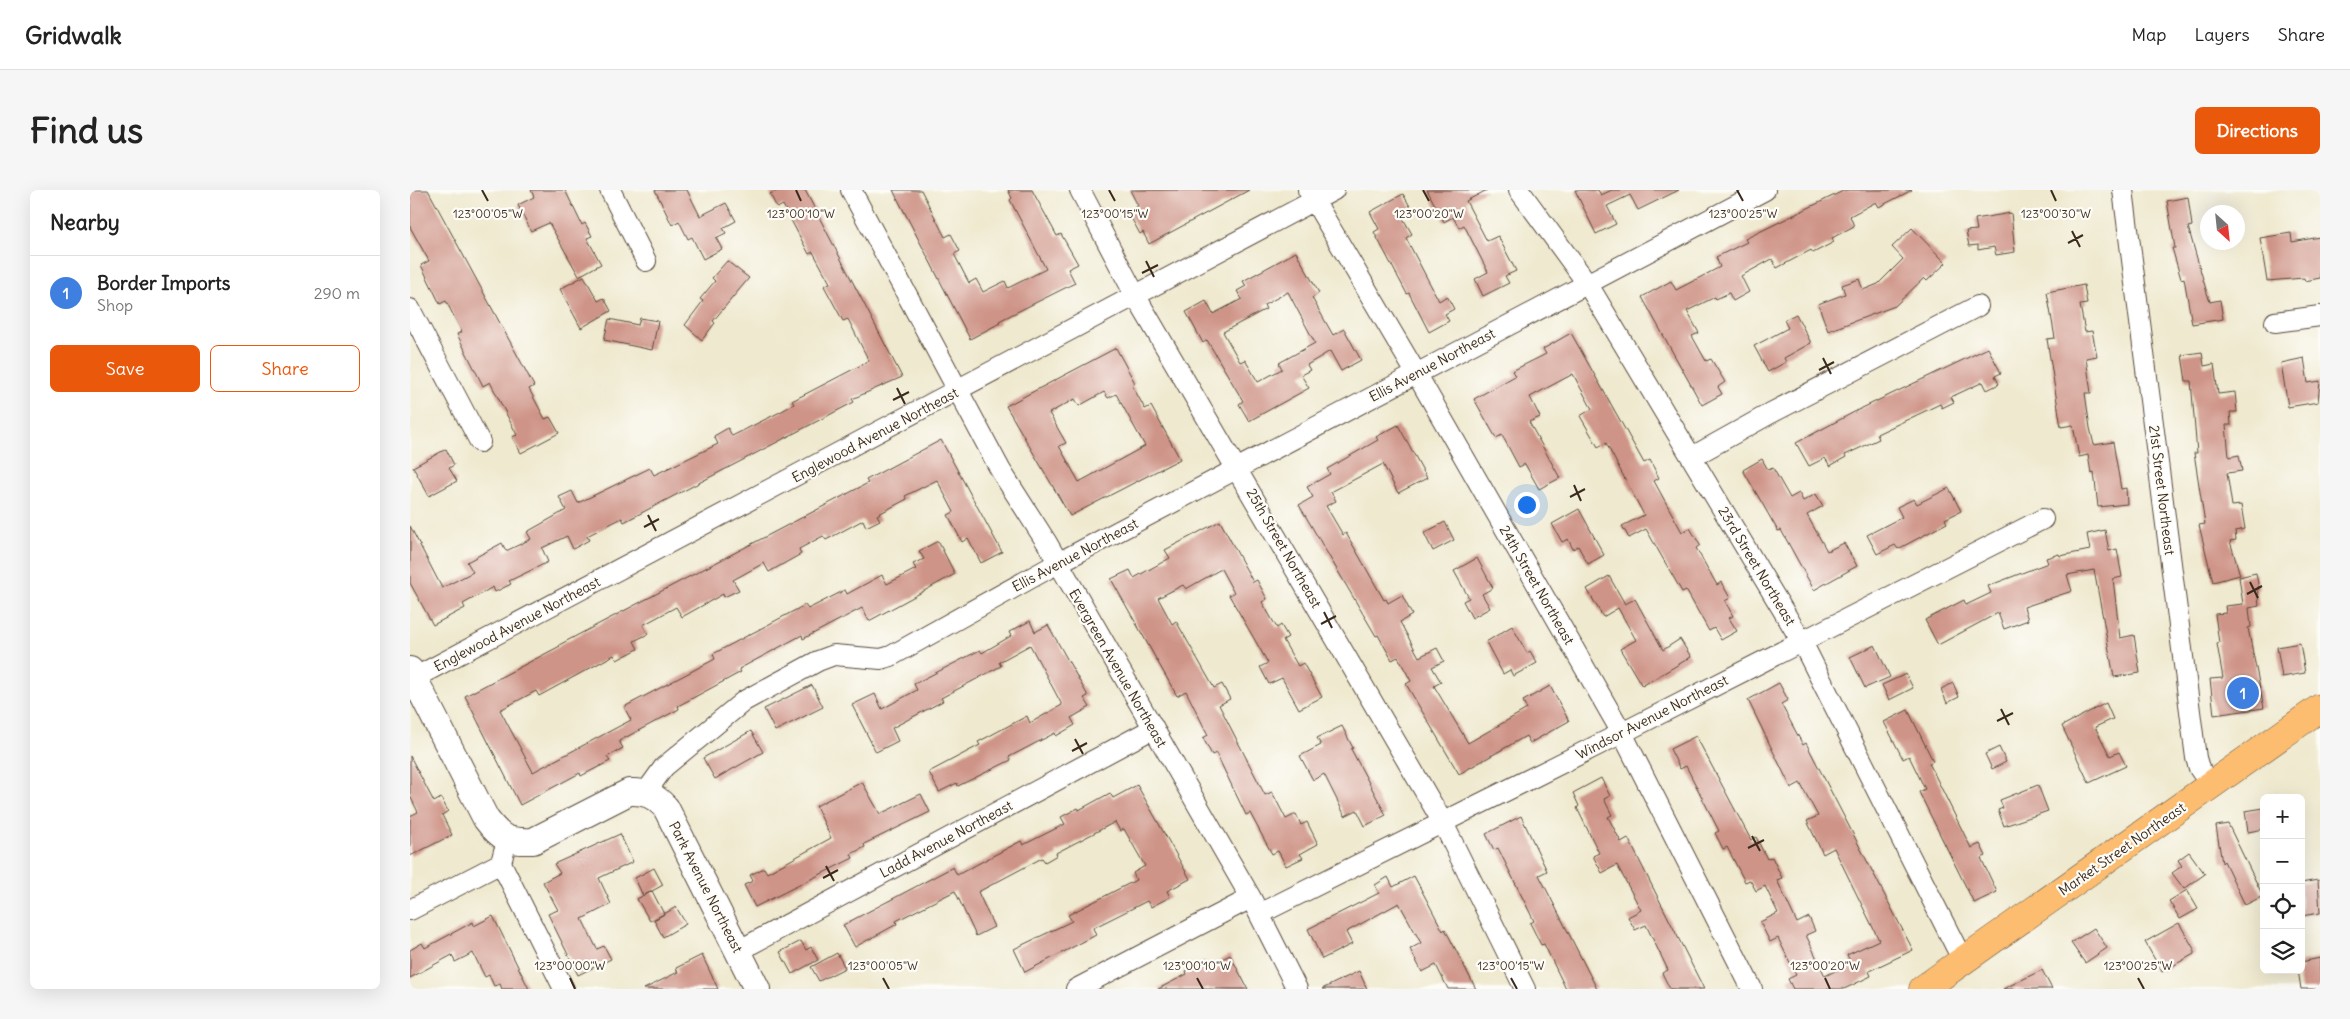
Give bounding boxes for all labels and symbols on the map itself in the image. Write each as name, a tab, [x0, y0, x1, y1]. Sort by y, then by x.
north arrow	[2200, 205, 2245, 250]
text: 123°00'05"W	[453, 206, 523, 221]
text: 123°00'10"W	[767, 206, 835, 221]
text: 123°00'15"W	[1082, 206, 1149, 221]
text: 123°00'20"W	[1394, 206, 1464, 221]
text: 123°00'25"W	[1709, 206, 1777, 221]
text: 123°00'30"W	[2021, 206, 2091, 221]
street label: Ellis Avenue Northeast	[1366, 324, 1498, 406]
street label: Englewood Avenue Northeast	[789, 383, 962, 487]
street label: 21st Street Northeast	[2145, 424, 2179, 556]
street label: 25th Street Northeast	[1242, 485, 1326, 611]
your location	[1514, 492, 1540, 518]
street label: 23rd Street Northeast	[1714, 503, 1800, 629]
street label: Ellis Avenue Northeast	[1009, 514, 1141, 596]
street label: 24th Street Northeast	[1495, 522, 1579, 648]
street label: Englewood Avenue Northeast	[431, 572, 604, 676]
street label: Evergreen Avenue Northeast	[1065, 585, 1171, 751]
street label: Windsor Avenue Northeast	[1573, 671, 1731, 763]
pin: 1	[2227, 674, 2259, 712]
street label: Ladd Avenue Northeast	[876, 796, 1016, 882]
street label: Market Street Northeast	[2055, 798, 2189, 900]
street label: Park Avenue Northeast	[665, 818, 747, 956]
text: 123°00'00"W	[534, 958, 606, 973]
text: 123°00'05"W	[848, 958, 918, 973]
text: 123°00'10"W	[1163, 958, 1231, 973]
text: 123°00'15"W	[1478, 958, 1545, 973]
text: 123°00'20"W	[1790, 958, 1860, 973]
text: 123°00'25"W	[2104, 958, 2172, 973]

